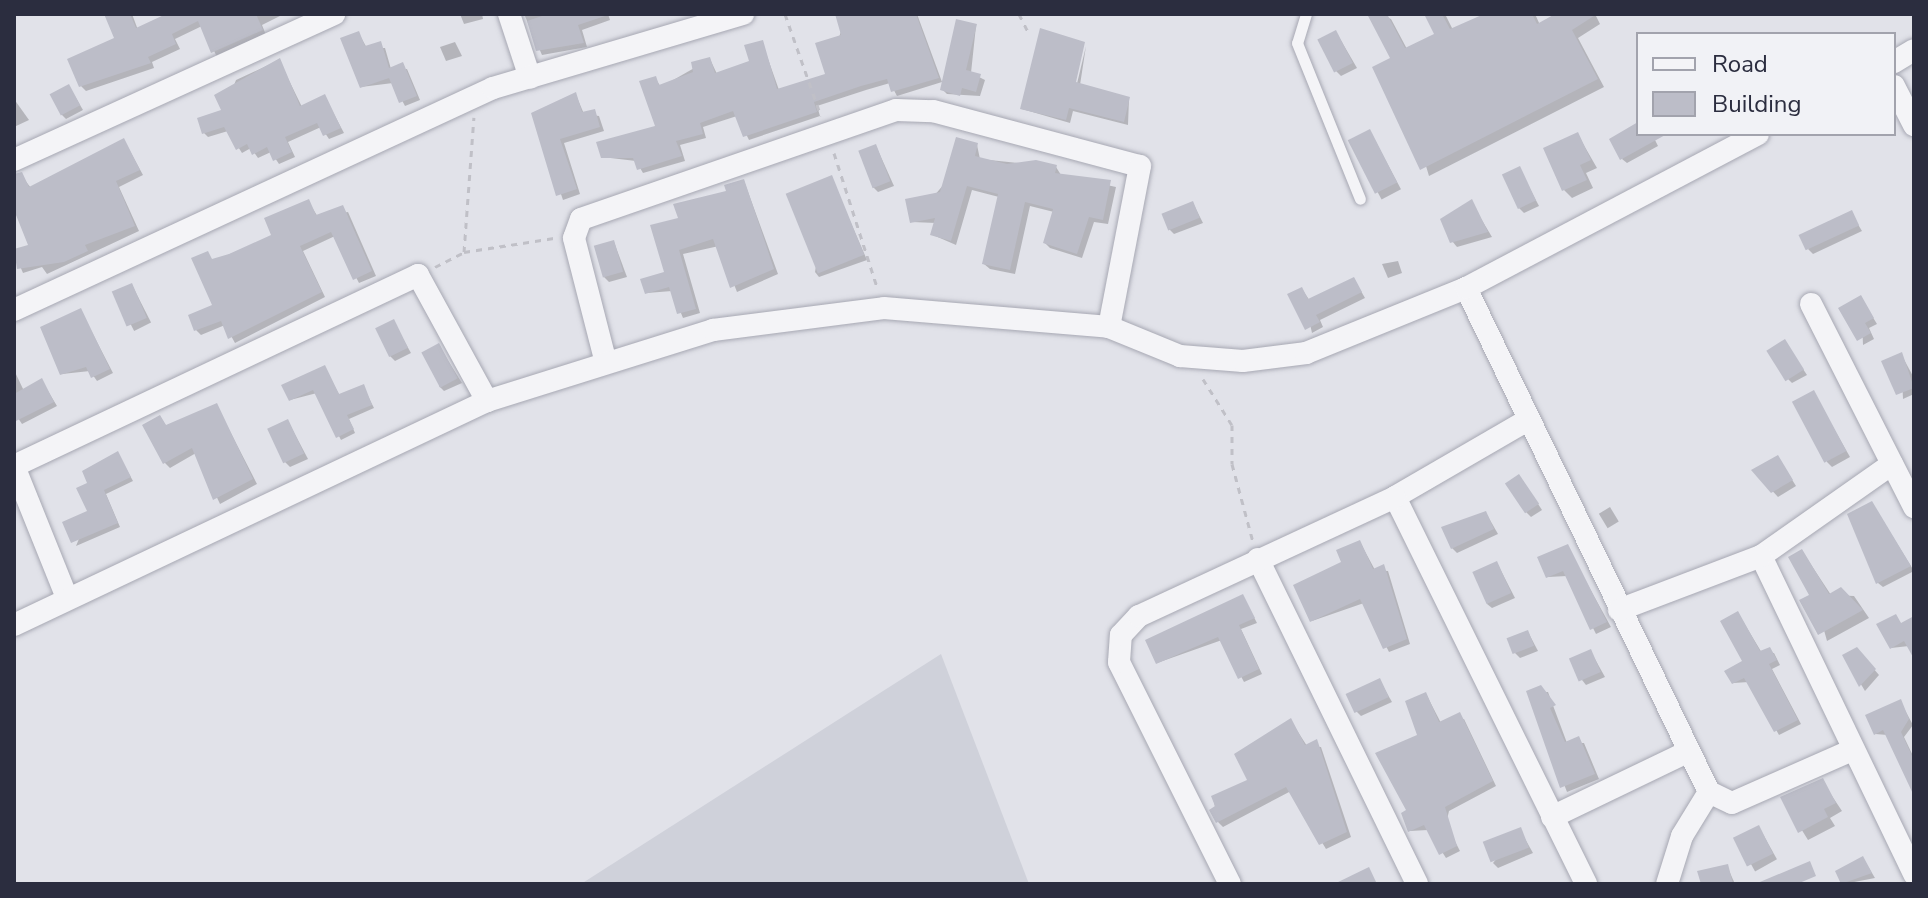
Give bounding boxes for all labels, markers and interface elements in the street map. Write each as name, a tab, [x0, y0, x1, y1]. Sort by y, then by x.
legend	[1636, 32, 1896, 136]
text: Road	[1712, 48, 1768, 80]
text: Building	[1712, 88, 1802, 120]

